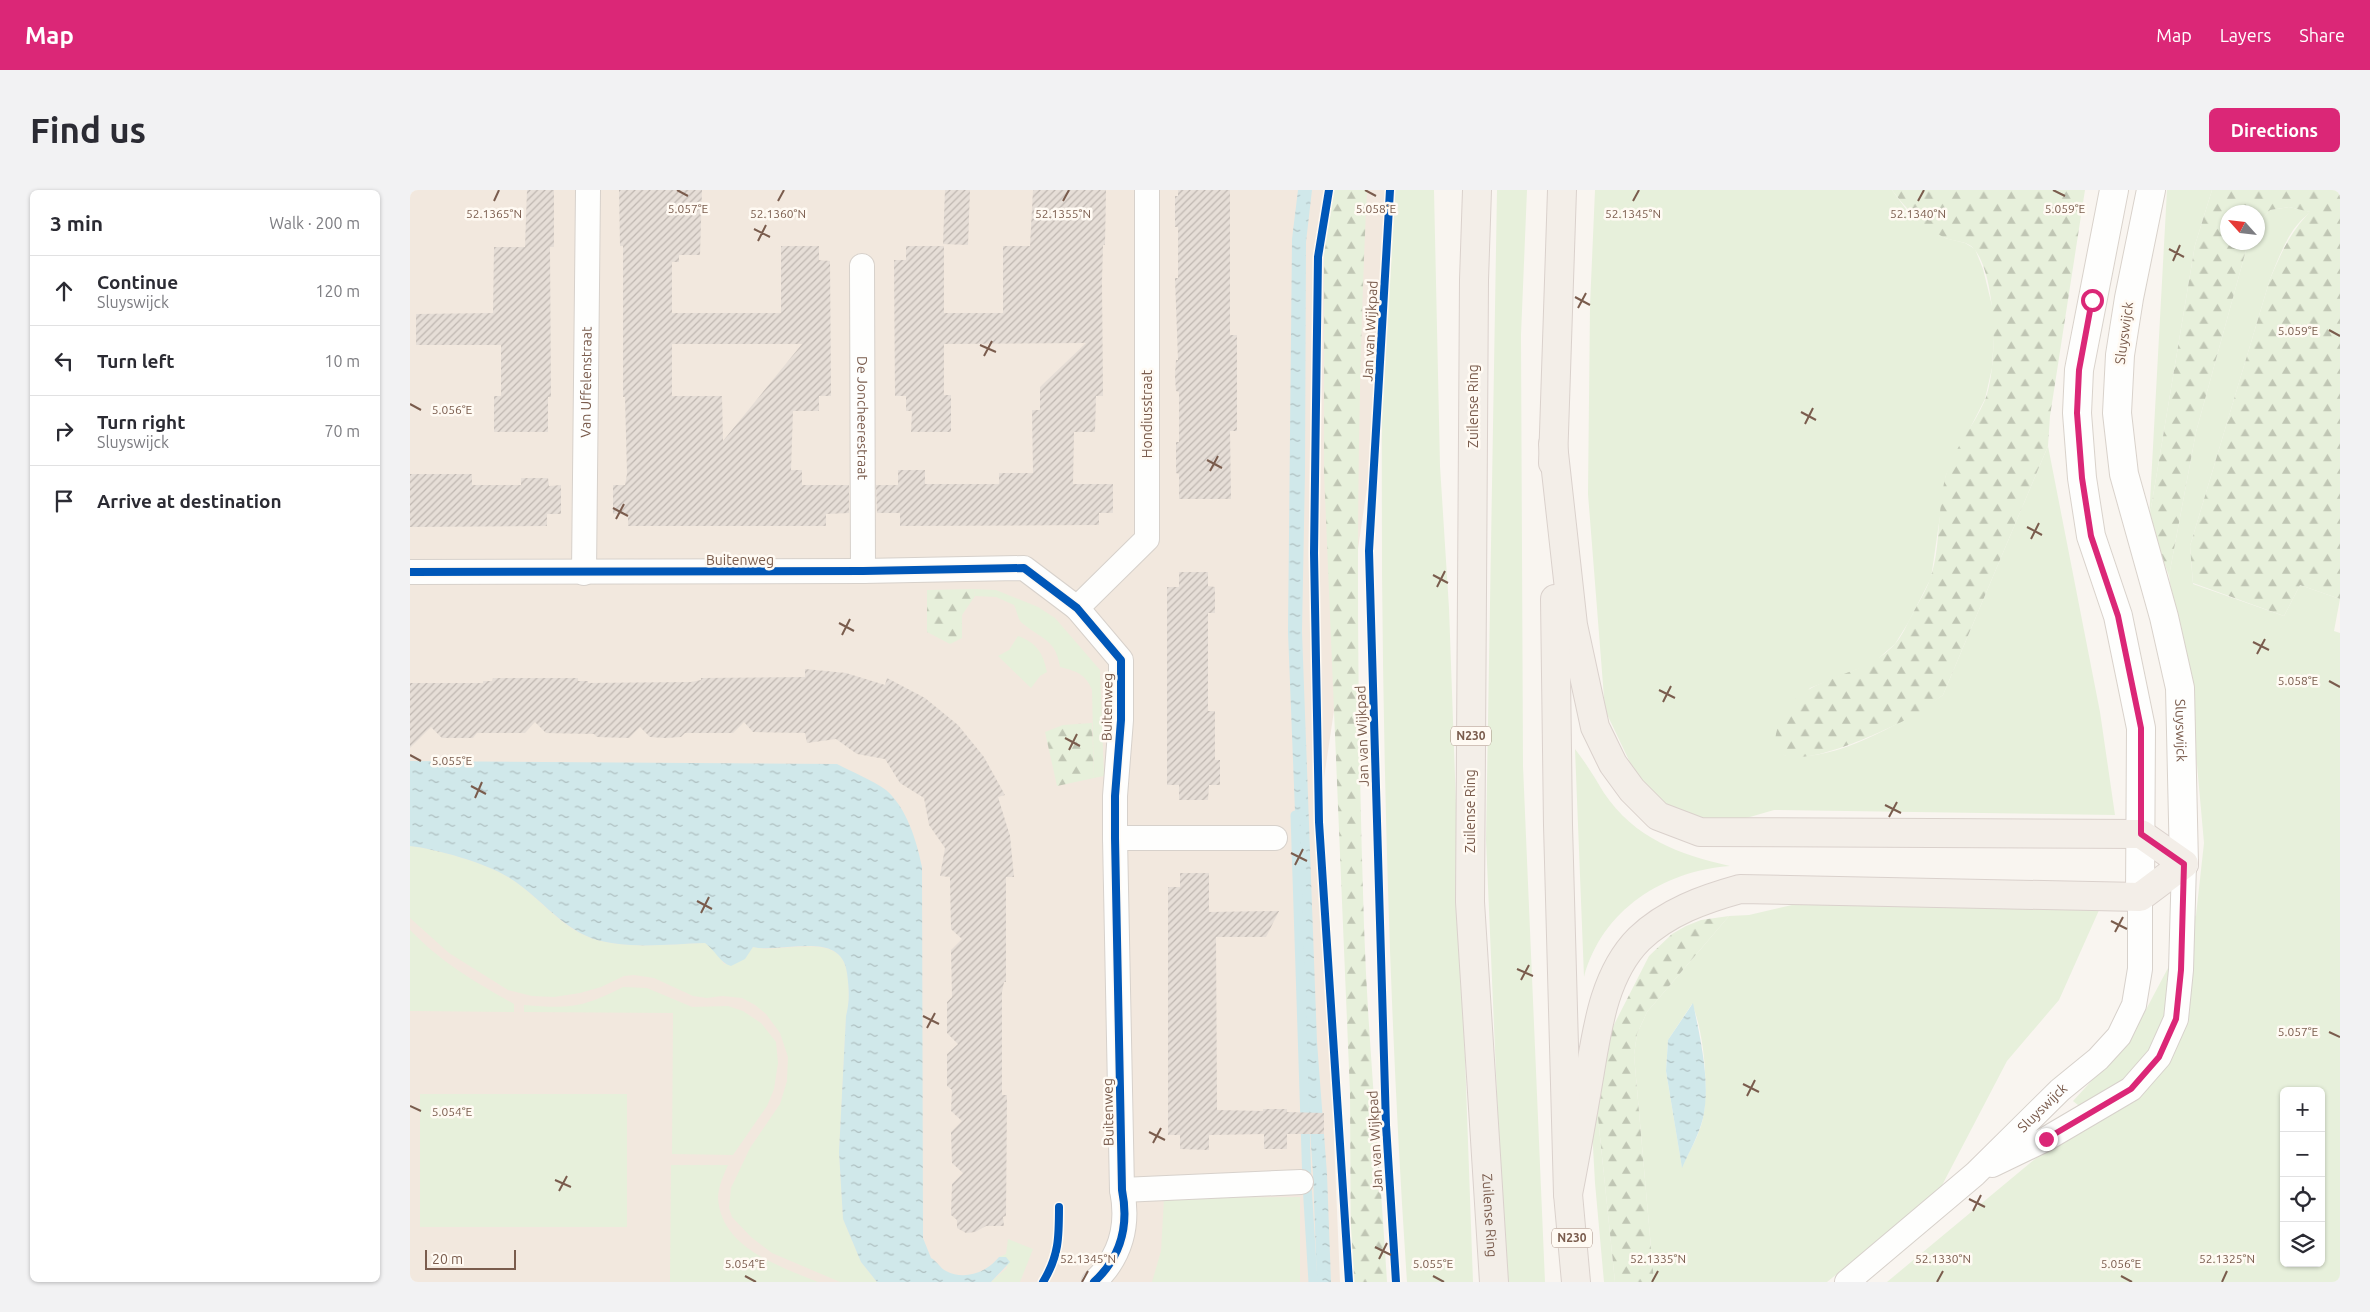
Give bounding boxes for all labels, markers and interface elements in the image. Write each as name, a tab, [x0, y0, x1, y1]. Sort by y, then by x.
text: Map	[25, 22, 74, 49]
text: Map	[2156, 25, 2192, 45]
text: Layers	[2220, 25, 2271, 45]
text: Share	[2299, 25, 2345, 45]
button: Directions	[2209, 108, 2340, 152]
text: Find us	[30, 110, 146, 150]
text: 5.057°E	[668, 202, 709, 215]
text: 5.058°E	[1356, 202, 1397, 215]
text: 5.059°E	[2045, 202, 2086, 215]
north arrow	[2220, 205, 2265, 250]
text: 52.1365°N	[466, 207, 522, 220]
text: 52.1360°N	[750, 207, 806, 220]
text: 52.1355°N	[1035, 207, 1091, 220]
text: 52.1345°N	[1605, 207, 1661, 220]
text: 52.1340°N	[1890, 207, 1946, 220]
text: 3 min	[50, 211, 103, 235]
text: Walk · 200 m	[269, 214, 360, 232]
text: Continue	[97, 271, 178, 293]
icon: ahead	[50, 277, 78, 305]
street label: Jan van Wijkpad	[1359, 280, 1381, 382]
text: 120 m	[315, 282, 360, 300]
route start	[2081, 289, 2104, 312]
text: Sluyswijck	[97, 293, 169, 311]
street label: Sluyswijck	[2112, 301, 2136, 365]
text: 5.059°E	[2278, 324, 2319, 337]
street label: Van Uffelenstraat	[577, 326, 595, 438]
icon: left	[50, 347, 78, 375]
text: Turn left	[97, 350, 175, 372]
text: 10 m	[324, 352, 360, 370]
street label: De Joncheerestraat	[854, 356, 871, 480]
street label: Zuilense Ring	[1465, 364, 1481, 448]
street label: Hondiusstraat	[1139, 369, 1155, 458]
text: 5.056°E	[432, 403, 473, 416]
text: Turn right	[97, 411, 185, 433]
icon: right	[50, 417, 78, 445]
text: 70 m	[324, 422, 360, 440]
text: Sluyswijck	[97, 433, 169, 451]
icon: arrive	[50, 487, 78, 515]
text: Arrive at destination	[97, 490, 282, 512]
street label: Buitenweg	[706, 552, 774, 568]
street label: Buitenweg	[1098, 673, 1116, 741]
text: 5.058°E	[2278, 674, 2319, 687]
street label: Jan van Wijkpad	[1352, 685, 1372, 787]
street label: Sluyswijck	[2172, 699, 2190, 762]
road number: N230	[1451, 726, 1491, 746]
text: 5.055°E	[432, 754, 473, 767]
street label: Zuilense Ring	[1462, 769, 1478, 853]
text: 5.057°E	[2278, 1025, 2319, 1038]
street label: Buitenweg	[1099, 1078, 1117, 1146]
street label: Sluyswijck	[2014, 1080, 2070, 1135]
map controls	[2280, 1087, 2325, 1267]
button: +	[2280, 1087, 2325, 1132]
street label: Jan van Wijkpad	[1364, 1090, 1386, 1192]
text: 5.054°E	[432, 1105, 473, 1118]
route end	[2035, 1128, 2058, 1151]
button: −	[2280, 1132, 2325, 1177]
street label: Zuilense Ring	[1479, 1173, 1500, 1258]
button: locate	[2280, 1177, 2325, 1222]
button: layers	[2280, 1222, 2325, 1267]
road number: N230	[1552, 1228, 1592, 1248]
scale bar	[425, 1247, 516, 1270]
text: 20 m	[432, 1251, 463, 1267]
text: 52.1345°N	[1060, 1252, 1116, 1265]
text: 52.1335°N	[1630, 1252, 1686, 1265]
text: 52.1330°N	[1915, 1252, 1971, 1265]
text: 52.1325°N	[2199, 1252, 2255, 1265]
text: 5.054°E	[725, 1257, 766, 1270]
text: 5.055°E	[1413, 1257, 1454, 1270]
text: 5.056°E	[2101, 1257, 2142, 1270]

